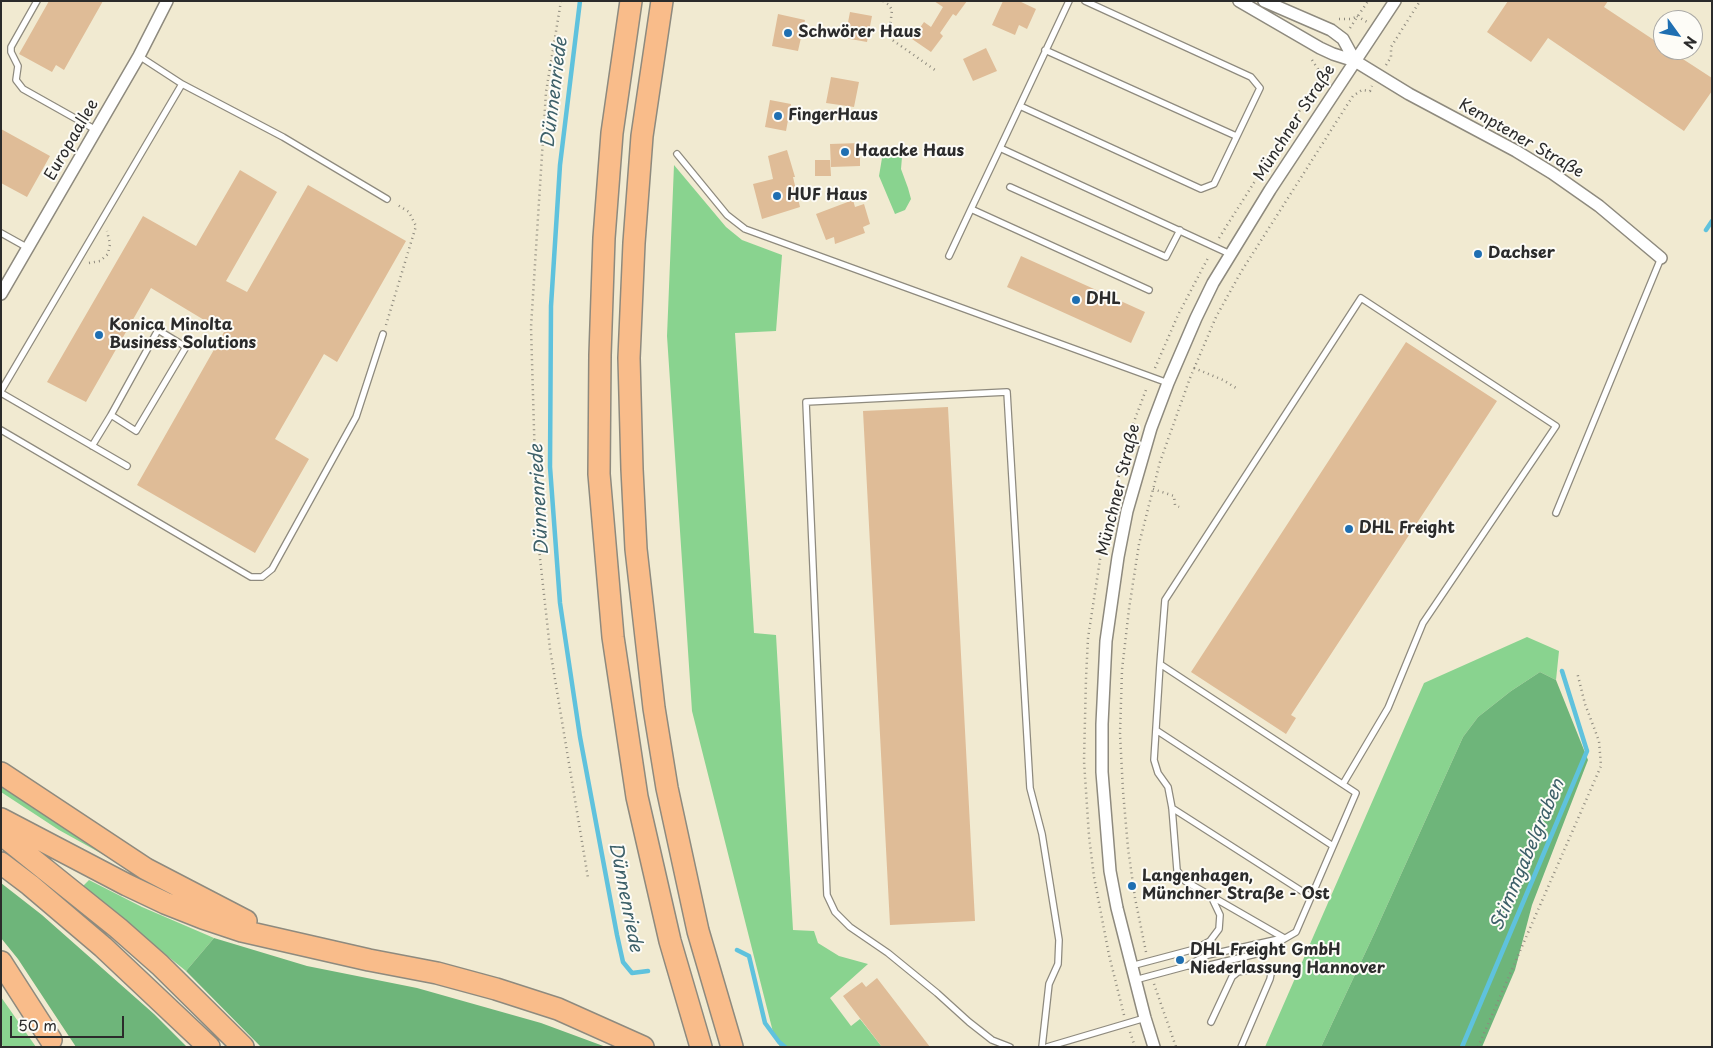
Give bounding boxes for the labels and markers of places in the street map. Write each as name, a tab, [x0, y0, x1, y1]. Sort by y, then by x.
place label: Schwörer Haus	[798, 23, 921, 43]
marker: Schwörer Haus	[782, 27, 794, 39]
place label: FingerHaus	[788, 106, 878, 126]
marker: FingerHaus	[772, 110, 784, 122]
place label: Haacke Haus	[855, 142, 964, 162]
marker: Haacke Haus	[839, 146, 851, 158]
place label: HUF Haus	[787, 186, 867, 206]
marker: HUF Haus	[771, 190, 783, 202]
place label: Dachser	[1488, 244, 1555, 264]
marker: Dachser	[1472, 248, 1484, 260]
place label: DHL	[1086, 290, 1121, 310]
marker: DHL	[1070, 294, 1082, 306]
place label: Konica Minolta Business Solutions	[109, 316, 256, 354]
marker: Konica Minolta Business Solutions	[93, 329, 105, 341]
place label: DHL Freight	[1359, 519, 1455, 539]
marker: DHL Freight	[1343, 523, 1355, 535]
place label: Langenhagen, Münchner Straße - Ost	[1142, 867, 1330, 905]
marker: Langenhagen, Münchner Straße - Ost	[1126, 880, 1138, 892]
place label: DHL Freight GmbH Niederlassung Hannover	[1190, 941, 1385, 979]
marker: DHL Freight GmbH Niederlassung Hannover	[1174, 954, 1186, 966]

